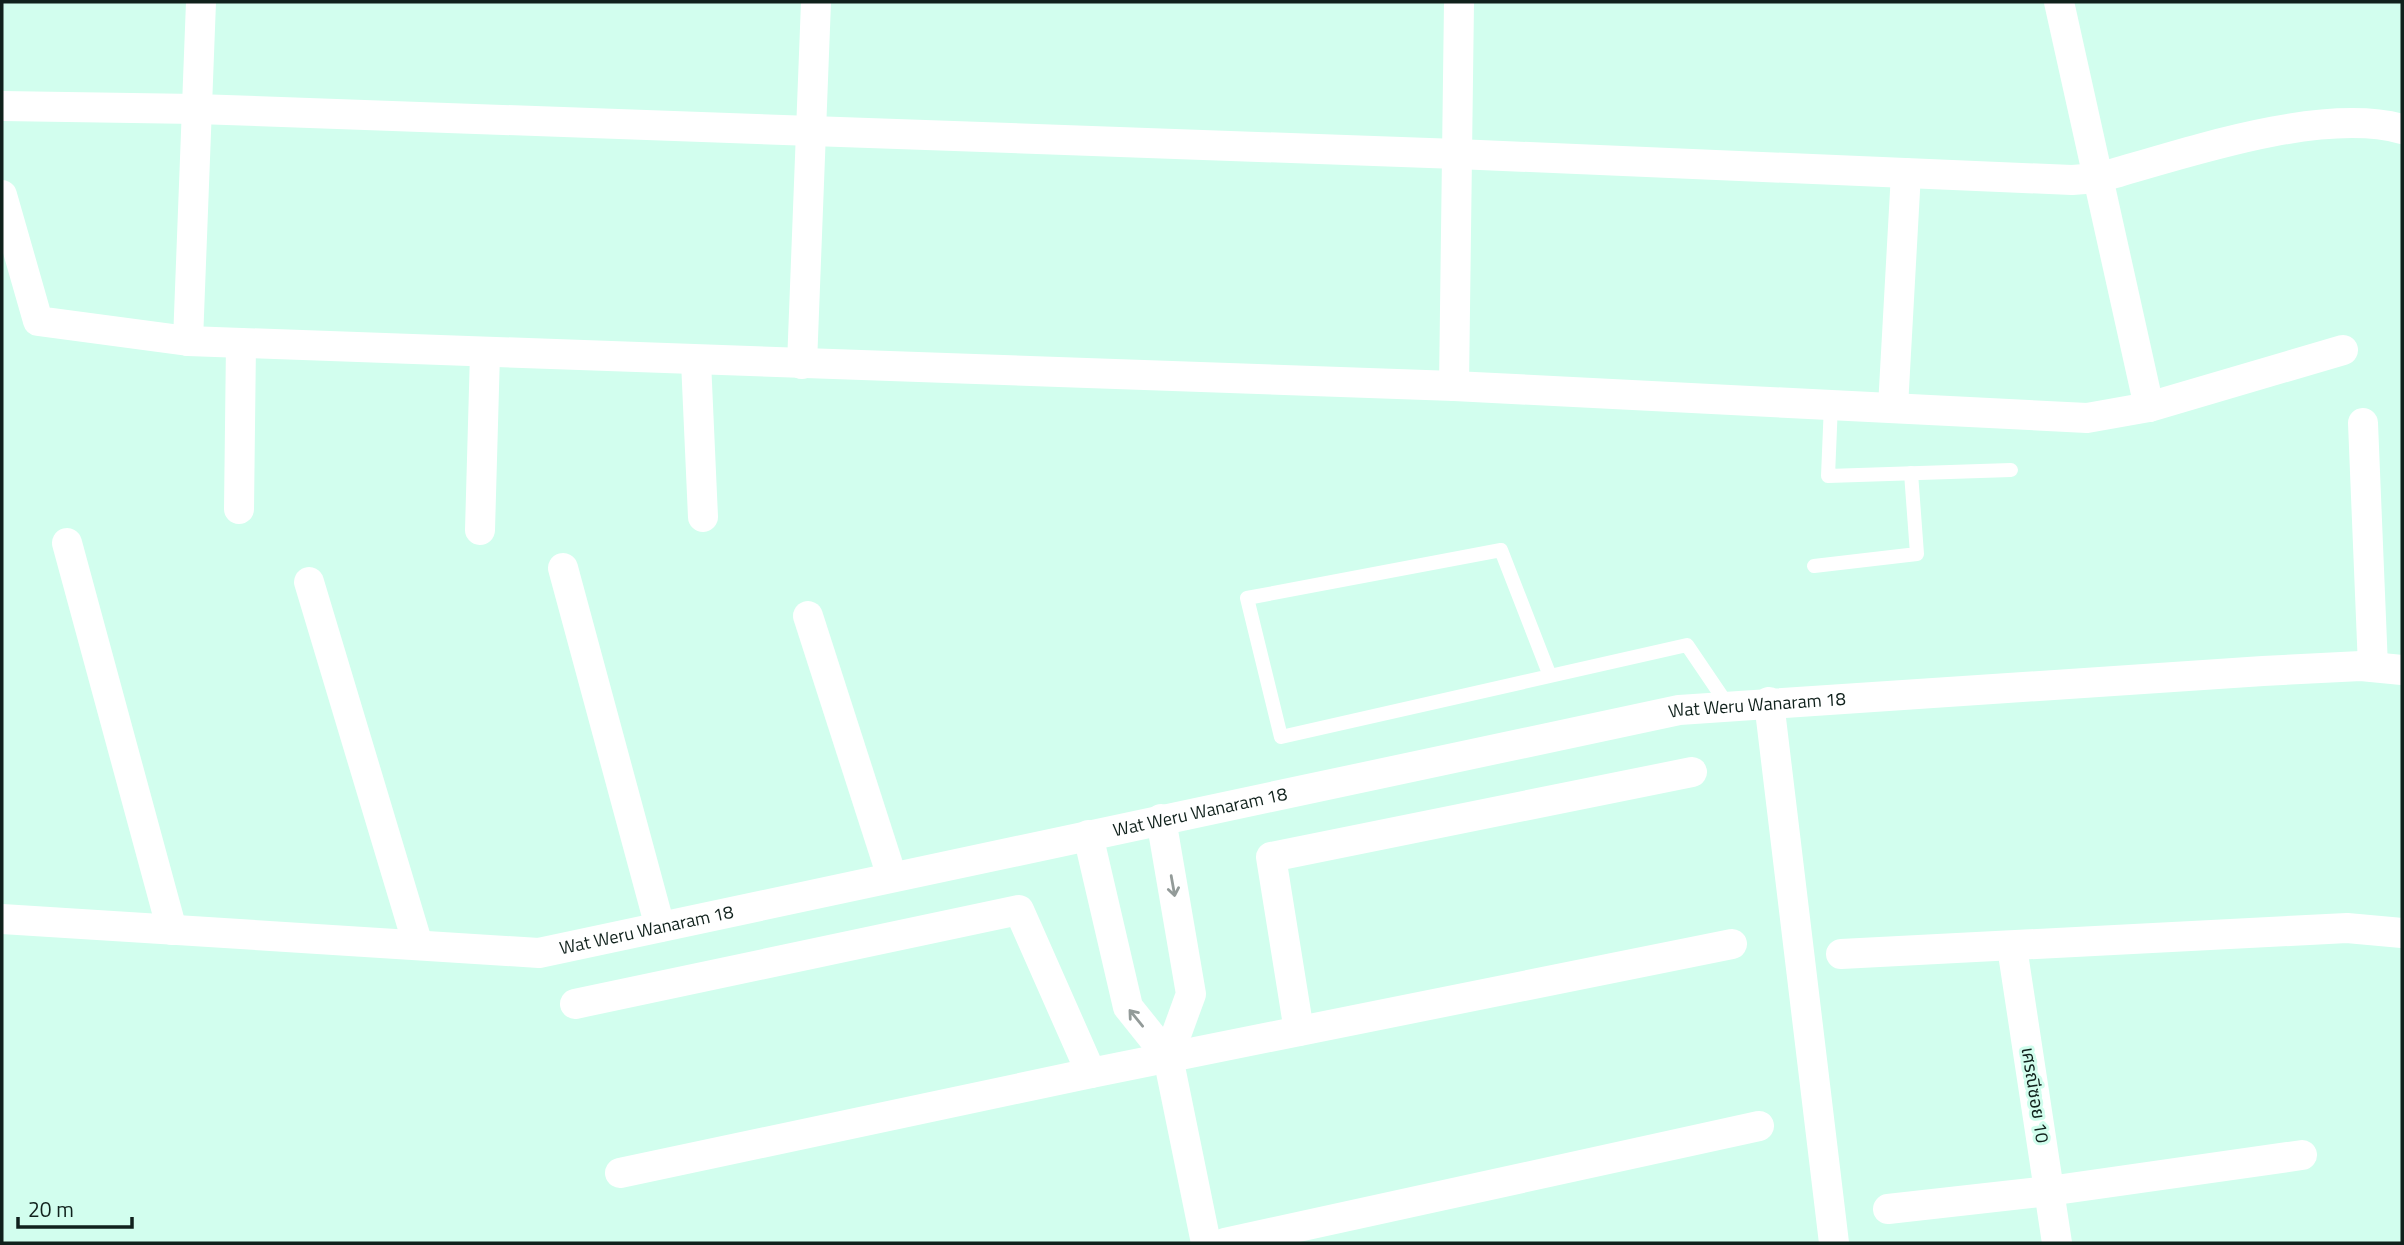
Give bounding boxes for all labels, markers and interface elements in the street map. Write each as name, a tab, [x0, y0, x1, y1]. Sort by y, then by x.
street label: Wat Weru Wanaram 18	[1666, 685, 1846, 725]
street label: Wat Weru Wanaram 18	[1110, 780, 1290, 843]
one-way arrow	[1167, 874, 1180, 897]
street label: Wat Weru Wanaram 18	[557, 898, 736, 961]
one-way arrow	[1129, 1009, 1144, 1027]
street label: เศรณีซอย 10	[2015, 1045, 2056, 1145]
scale bar	[18, 1186, 131, 1230]
text: 20 m	[28, 1193, 74, 1225]

